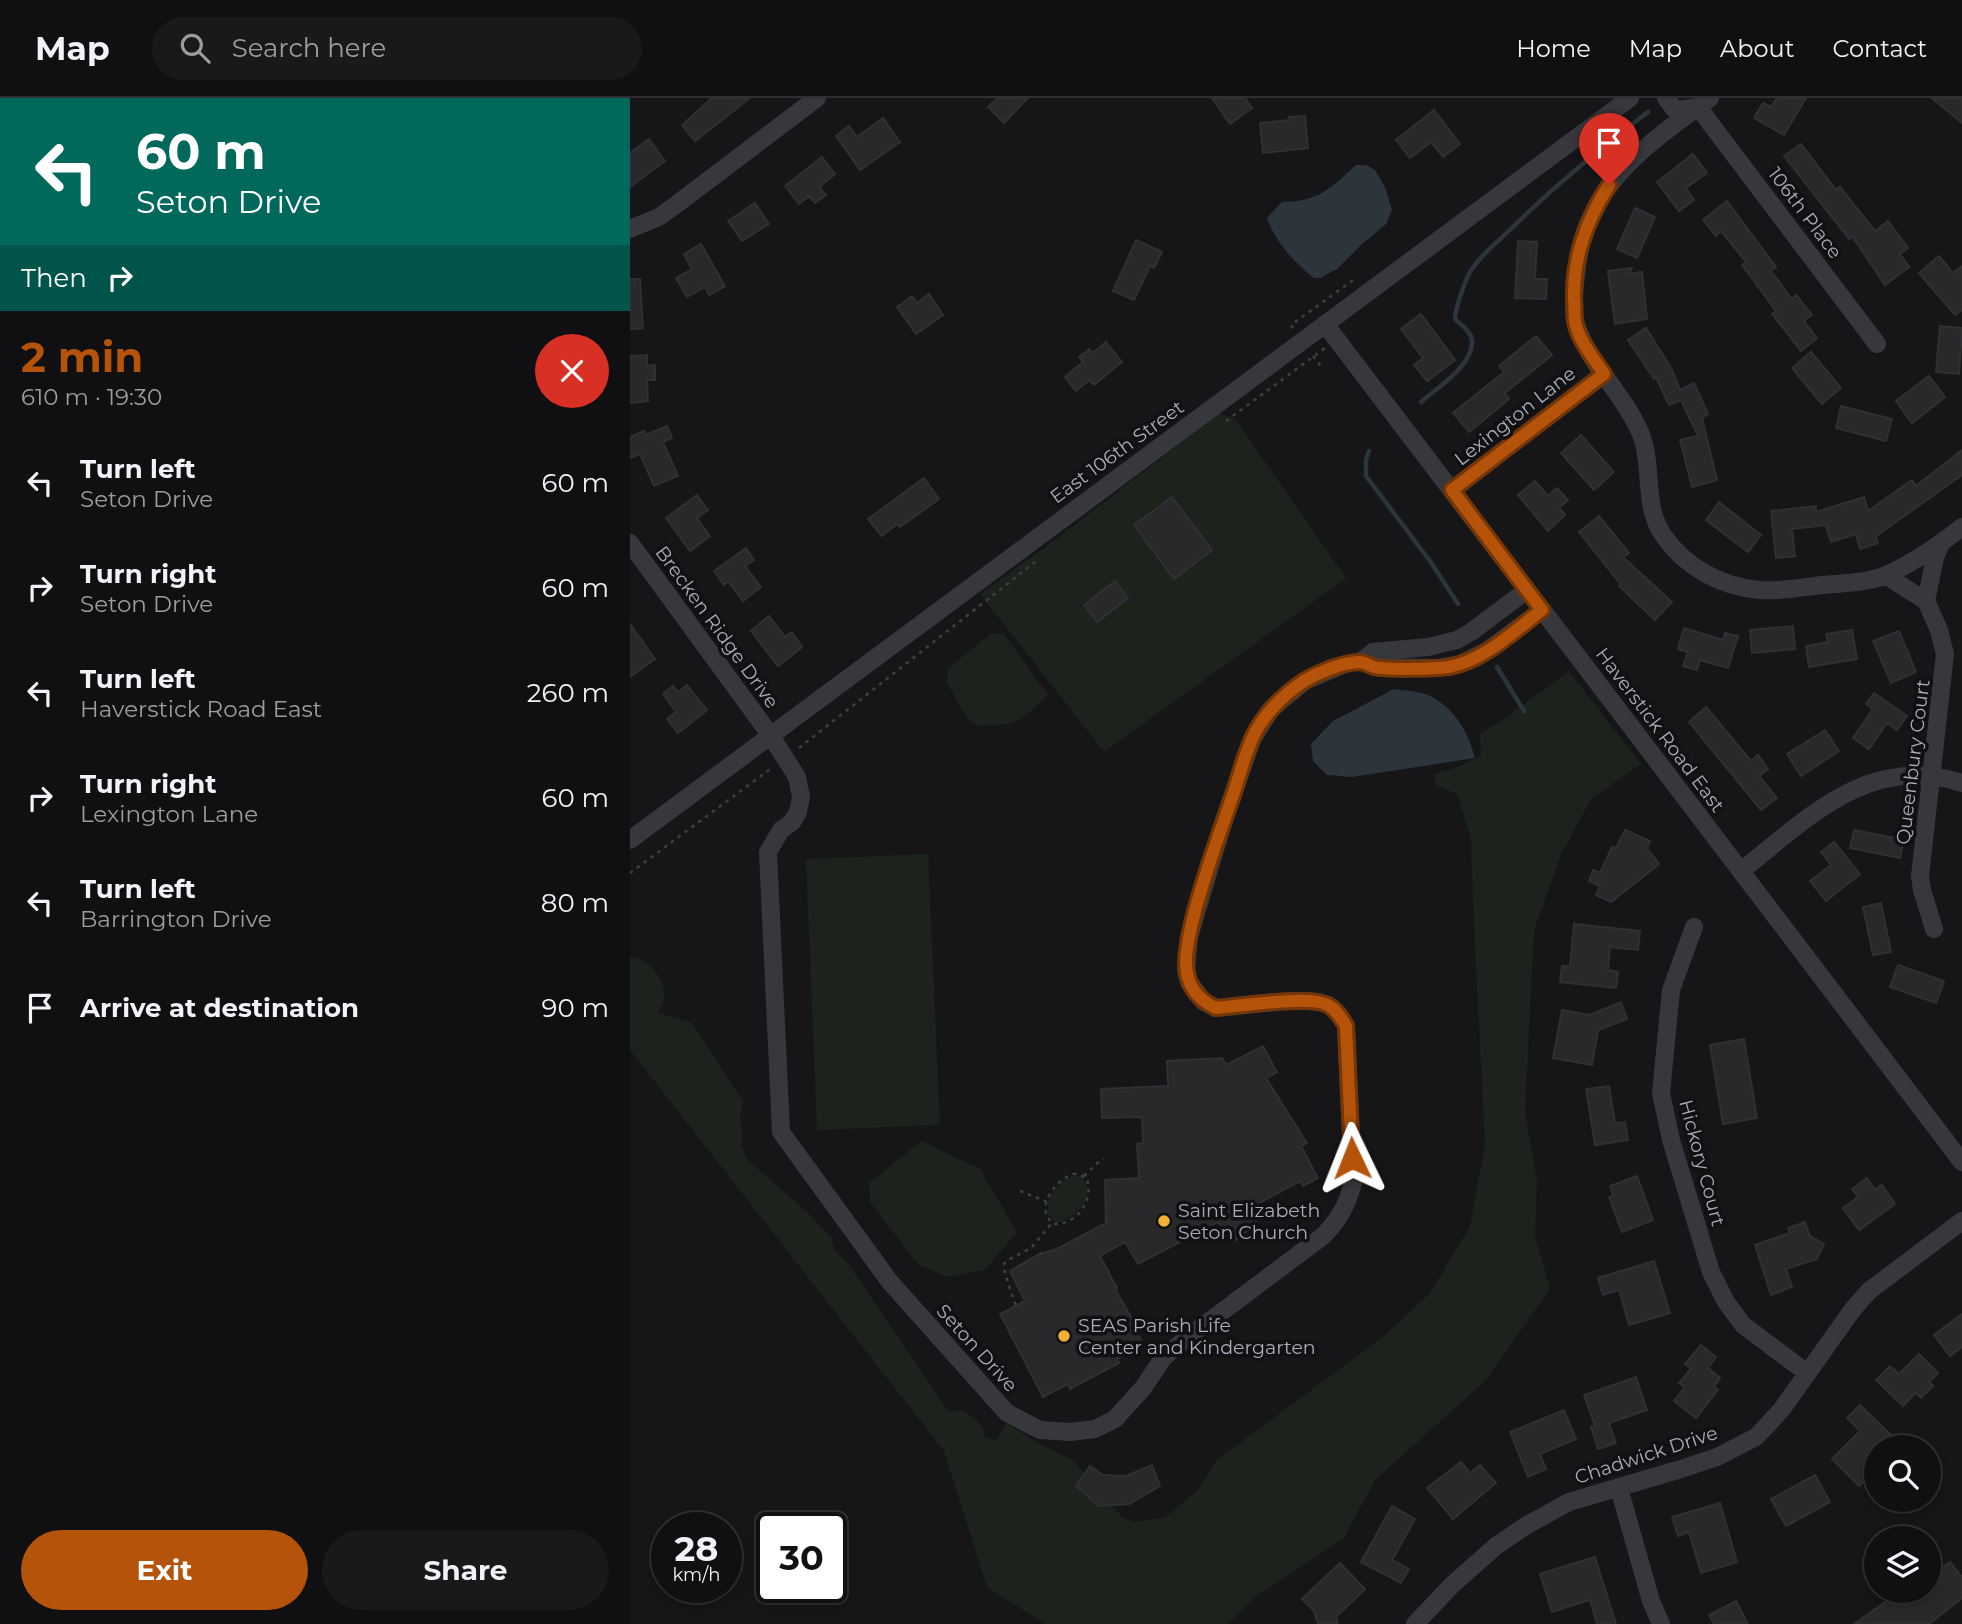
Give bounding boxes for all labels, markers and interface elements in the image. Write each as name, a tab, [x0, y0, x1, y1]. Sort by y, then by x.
search box	[152, 17, 642, 80]
text: Map	[35, 28, 110, 68]
icon: search	[176, 29, 214, 67]
text: Search here	[232, 32, 386, 64]
text: Home	[1516, 34, 1591, 63]
text: Map	[1629, 34, 1682, 63]
text: About	[1720, 34, 1794, 63]
text: Contact	[1832, 34, 1927, 63]
pin	[1579, 113, 1639, 185]
text: 60 m	[136, 122, 266, 181]
icon: arrive	[1590, 124, 1628, 162]
icon: left	[21, 126, 112, 217]
street label: 106th Place	[1763, 163, 1847, 263]
text: Seton Drive	[136, 182, 321, 221]
icon: right	[101, 259, 139, 297]
text: Then	[21, 262, 87, 294]
text: 2 min	[21, 331, 143, 383]
button: close	[535, 334, 609, 408]
street label: Lexington Lane	[1450, 362, 1580, 470]
text: 610 m · 19:30	[21, 383, 162, 411]
street label: East 106th Street	[1046, 396, 1189, 508]
text: Turn left	[80, 453, 196, 485]
icon: left	[21, 464, 59, 502]
text: 60 m	[542, 467, 609, 499]
text: Seton Drive	[80, 485, 213, 513]
street label: Brecken Ridge Drive	[650, 541, 784, 713]
text: Turn right	[80, 558, 216, 590]
icon: right	[21, 569, 59, 607]
text: 60 m	[542, 572, 609, 604]
text: Seton Drive	[80, 590, 213, 618]
street label: Haverstick Road East	[1591, 643, 1730, 817]
text: Turn left	[80, 663, 196, 695]
icon: left	[21, 674, 59, 712]
text: 260 m	[527, 677, 609, 709]
street label: Queenbury Court	[1891, 678, 1935, 846]
text: Haverstick Road East	[80, 695, 322, 723]
text: Turn right	[80, 768, 216, 800]
icon: right	[21, 779, 59, 817]
text: 60 m	[542, 782, 609, 814]
text: Lexington Lane	[80, 800, 258, 828]
text: Turn left	[80, 873, 196, 905]
icon: left	[21, 884, 59, 922]
text: 80 m	[541, 887, 609, 919]
text: Barrington Drive	[80, 905, 272, 933]
icon: arrive	[21, 989, 59, 1027]
text: Arrive at destination	[80, 992, 359, 1024]
text: 90 m	[542, 992, 609, 1024]
street label: Hickory Court	[1674, 1097, 1730, 1229]
position arrow	[1315, 1121, 1389, 1195]
place label: Saint Elizabeth Seton Church	[1178, 1199, 1320, 1244]
marker: Saint Elizabeth Seton Church	[1156, 1213, 1172, 1229]
street label: Seton Drive	[932, 1299, 1022, 1397]
place label: SEAS Parish Life Center and Kindergarten	[1078, 1314, 1316, 1359]
marker: SEAS Parish Life Center and Kindergarten	[1056, 1328, 1072, 1344]
street label: Chadwick Drive	[1572, 1421, 1720, 1489]
map controls	[1864, 1435, 1941, 1603]
button: search	[1864, 1435, 1941, 1512]
speed limit sign: 30	[756, 1512, 847, 1603]
button: layers	[1864, 1526, 1941, 1603]
text: 28	[675, 1527, 718, 1570]
button: Exit	[21, 1530, 308, 1610]
button: Share	[322, 1530, 609, 1610]
text: km/h	[672, 1564, 721, 1586]

